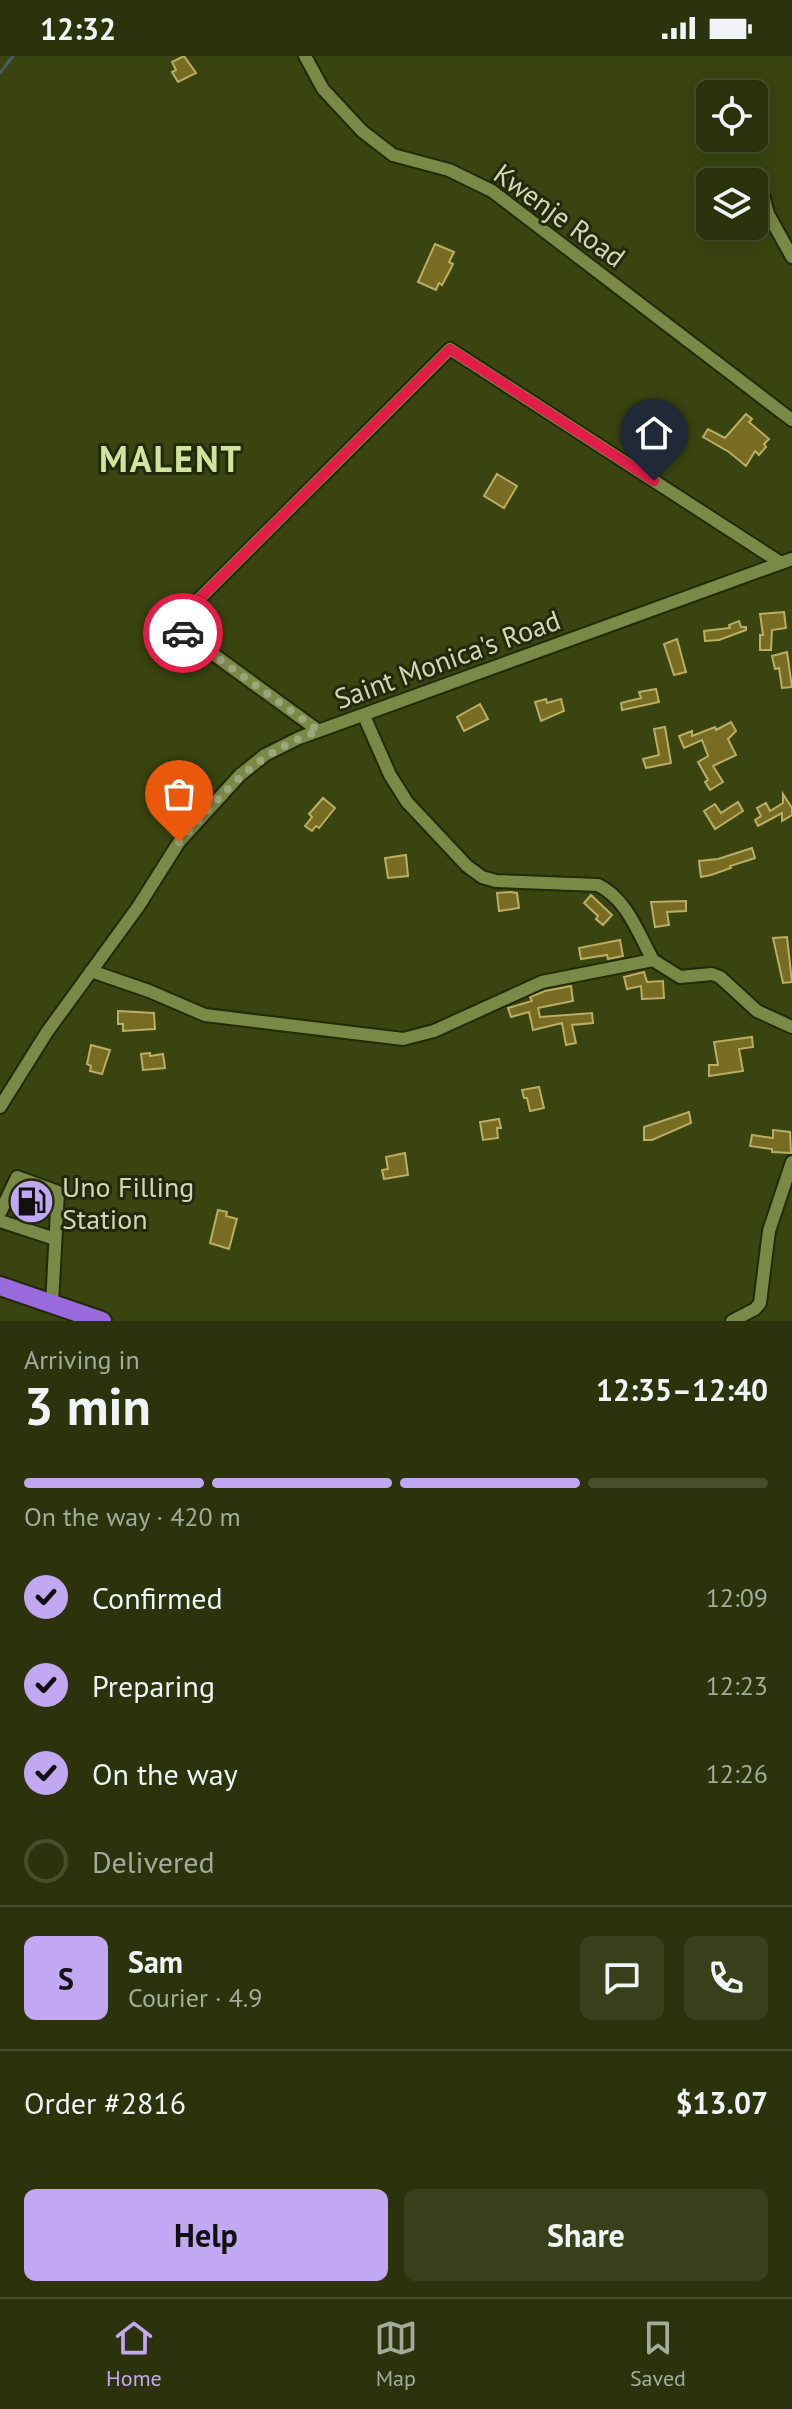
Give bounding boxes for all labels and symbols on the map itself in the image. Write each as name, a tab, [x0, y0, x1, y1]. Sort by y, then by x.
street label: Kwenje Road	[487, 155, 633, 275]
pin	[620, 399, 688, 481]
district label: MALENT	[99, 435, 243, 482]
courier	[143, 593, 223, 673]
street label: Saint Monica's Road	[329, 601, 565, 717]
pin	[145, 760, 213, 842]
place label: Uno Filling Station	[62, 1168, 194, 1237]
fuel station icon: Uno Filling Station	[7, 1178, 55, 1226]

